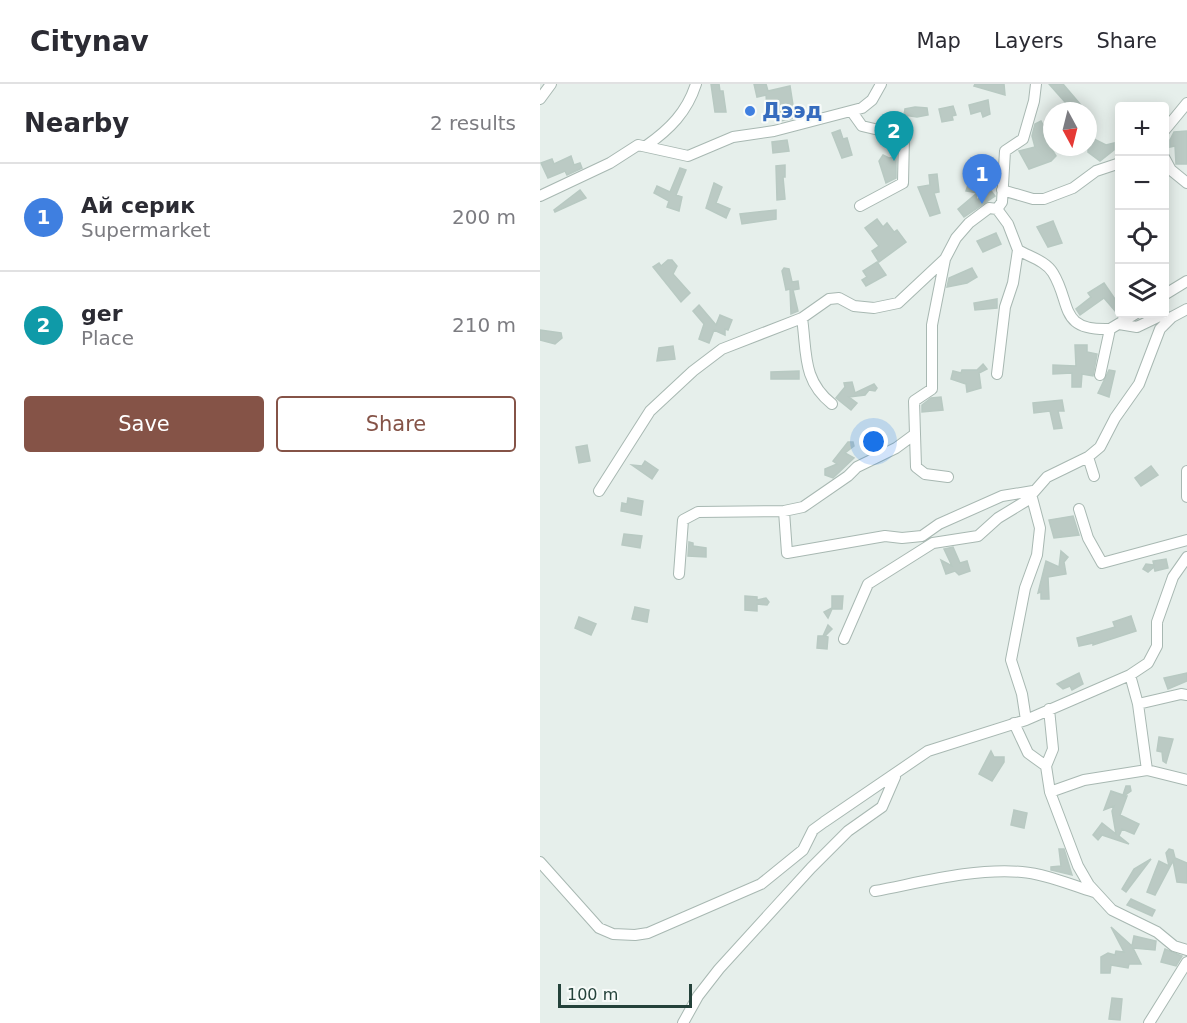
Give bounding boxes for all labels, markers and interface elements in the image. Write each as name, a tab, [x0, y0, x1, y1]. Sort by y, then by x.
text: Citynav	[30, 25, 149, 58]
text: Map	[917, 29, 961, 53]
text: Layers	[994, 29, 1063, 53]
text: Share	[1096, 29, 1157, 53]
place label: Дээд	[762, 99, 823, 123]
north arrow	[1043, 102, 1097, 156]
map controls	[1115, 102, 1169, 318]
button: +	[1115, 102, 1169, 156]
marker: Дээд	[743, 104, 757, 118]
text: Nearby	[24, 108, 129, 138]
text: 2 results	[430, 111, 516, 135]
pin: 2	[874, 112, 914, 161]
pin: 1	[962, 154, 1002, 204]
button: −	[1115, 156, 1169, 210]
text: Ай серик	[81, 193, 195, 218]
text: 1	[37, 205, 50, 229]
text: 200 m	[452, 205, 516, 229]
button: locate	[1115, 210, 1169, 264]
text: Supermarket	[81, 218, 210, 242]
button: layers	[1115, 264, 1169, 318]
text: ger	[81, 301, 123, 326]
text: 2	[37, 313, 50, 337]
text: 210 m	[452, 313, 516, 337]
text: Place	[81, 326, 134, 350]
button: Save	[24, 396, 264, 452]
button: Share	[276, 396, 516, 452]
your location	[859, 427, 888, 456]
scale bar	[558, 981, 692, 1008]
text: 100 m	[567, 985, 618, 1004]

